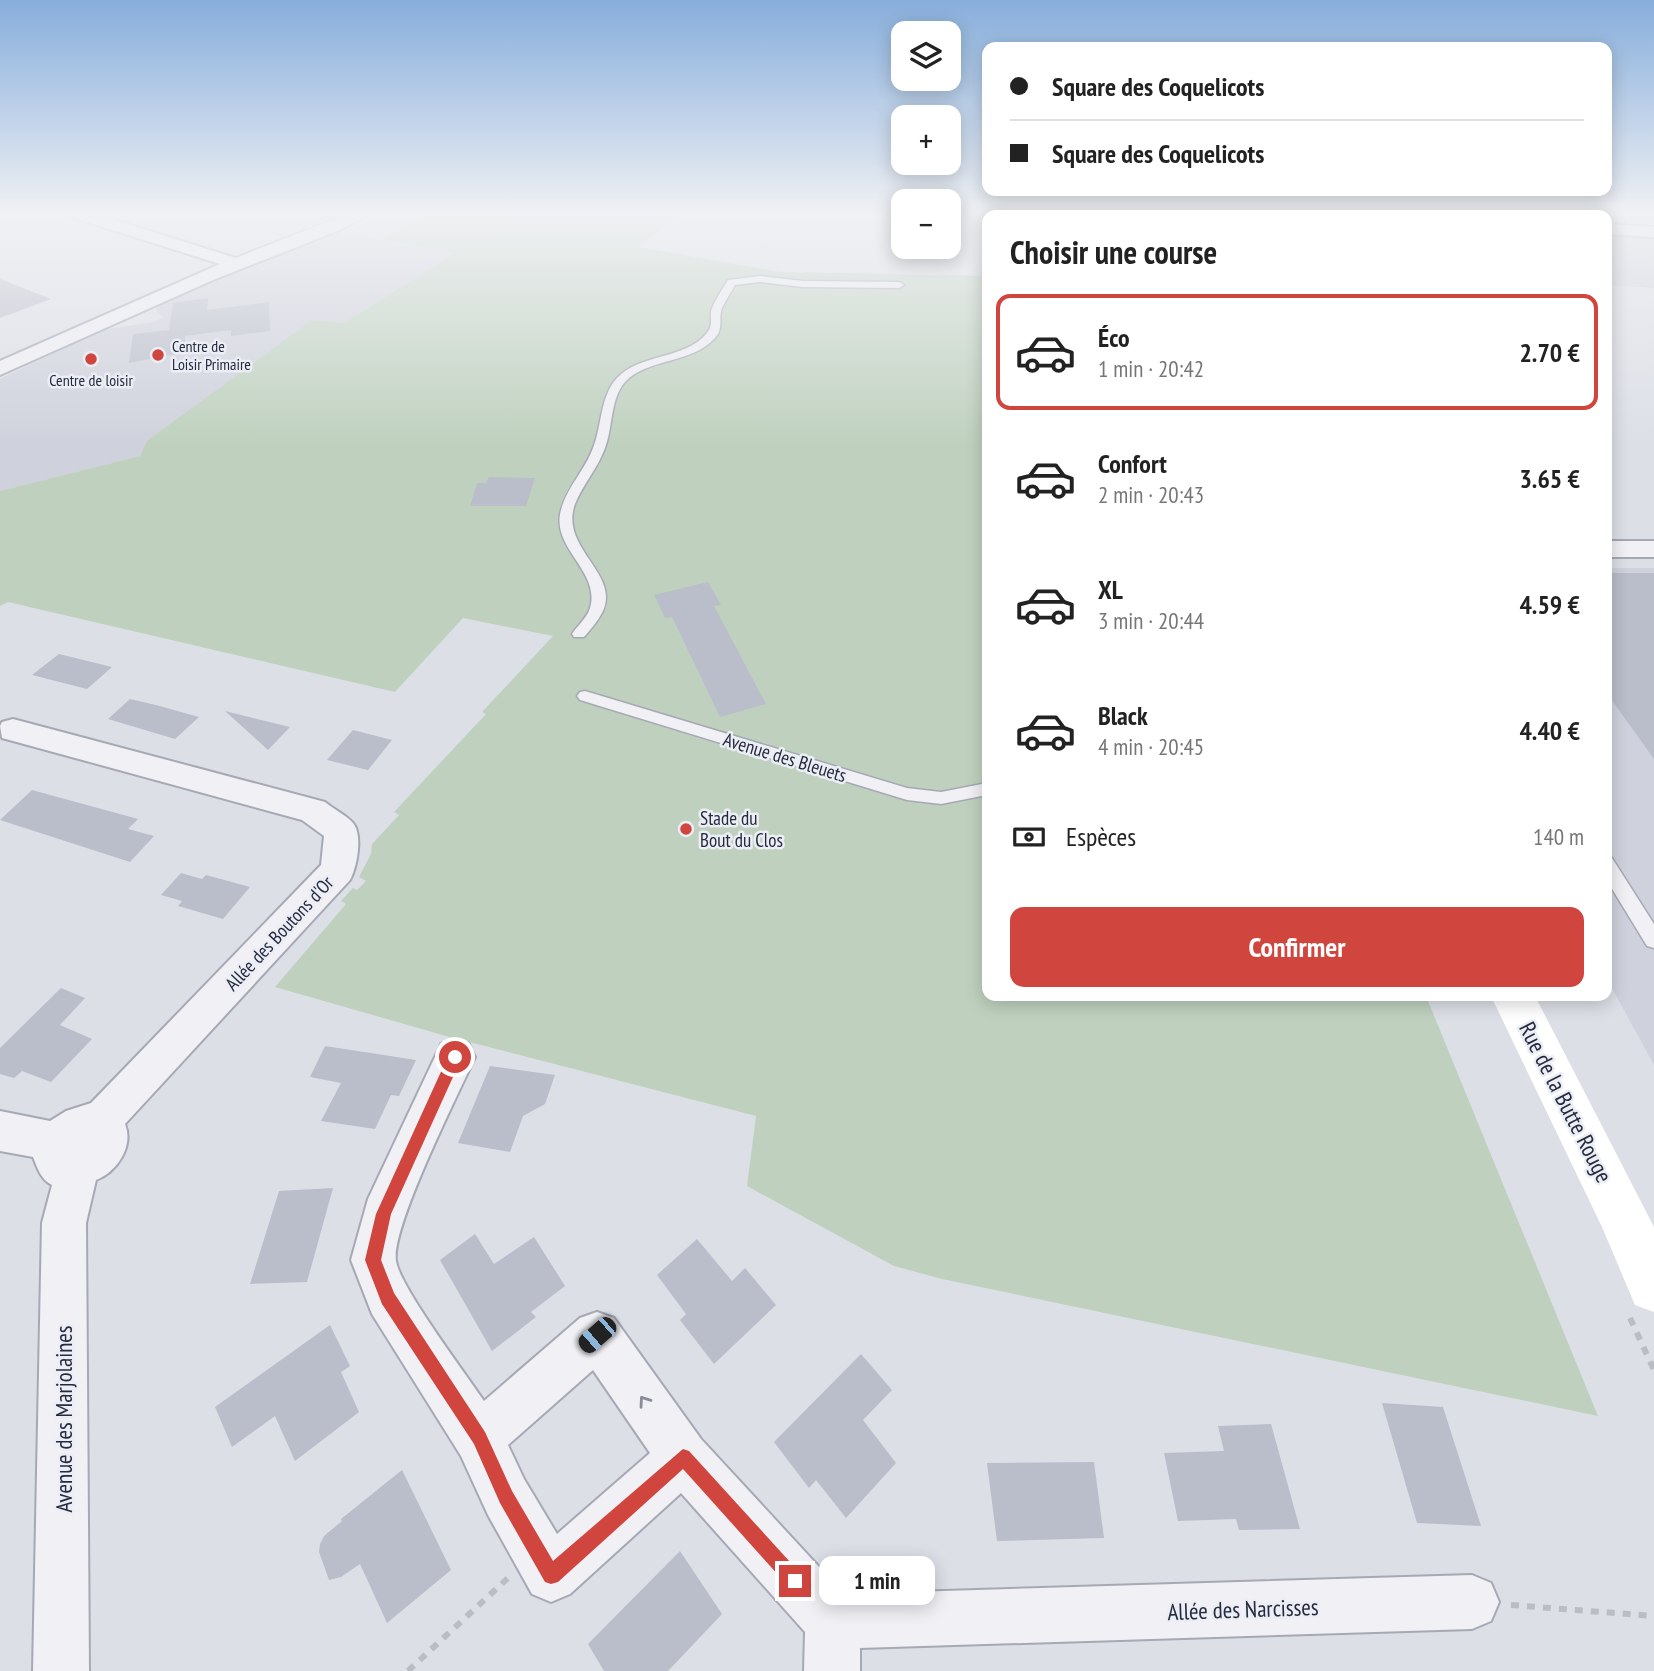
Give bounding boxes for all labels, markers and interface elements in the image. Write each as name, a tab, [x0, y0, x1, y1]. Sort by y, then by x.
map controls	[891, 21, 961, 259]
button: layers	[891, 21, 961, 91]
text: Square des Coquelicots	[1052, 70, 1264, 103]
button: +	[891, 105, 961, 175]
text: Square des Coquelicots	[1052, 137, 1264, 170]
button: −	[891, 189, 961, 259]
text: Choisir une course	[1010, 231, 1217, 273]
icon: car	[1014, 321, 1077, 384]
text: Éco	[1098, 321, 1130, 354]
place label: Centre de Loisir Primaire	[172, 336, 251, 374]
text: 2.70 €	[1519, 336, 1580, 369]
marker: Centre de Loisir Primaire	[150, 347, 166, 363]
marker: Centre de loisir	[83, 351, 99, 367]
text: 1 min · 20:42	[1098, 354, 1204, 383]
place label: Centre de loisir	[49, 370, 133, 390]
icon: car	[1014, 447, 1077, 510]
text: Confort	[1098, 447, 1167, 480]
text: 3.65 €	[1519, 462, 1580, 495]
text: 2 min · 20:43	[1098, 480, 1204, 509]
icon: car	[1014, 573, 1077, 636]
text: XL	[1098, 573, 1123, 606]
text: 4.59 €	[1519, 588, 1580, 621]
text: 3 min · 20:44	[1098, 606, 1204, 635]
icon: car	[1014, 699, 1077, 762]
text: Black	[1098, 699, 1148, 732]
text: 4.40 €	[1519, 714, 1580, 747]
street label: Avenue des Bleuets	[720, 727, 850, 787]
text: 4 min · 20:45	[1098, 732, 1204, 761]
place label: Stade du Bout du Clos	[700, 806, 783, 852]
icon: cash	[1010, 818, 1048, 856]
text: Espèces	[1066, 820, 1136, 853]
marker: Stade du Bout du Clos	[678, 821, 694, 837]
text: 140 m	[1533, 822, 1584, 851]
street label: Allée des Boutons d'Or	[220, 870, 339, 995]
button: Confirmer	[1010, 907, 1584, 987]
street label: Rue de la Butte Rouge	[1513, 1017, 1619, 1187]
route start	[439, 1041, 471, 1073]
car	[575, 1313, 620, 1357]
street label: Avenue des Marjolaines	[49, 1325, 78, 1513]
one-way arrow	[640, 1396, 652, 1409]
callout: 1 min	[820, 1556, 935, 1606]
route end	[779, 1565, 811, 1597]
text: 1 min	[854, 1566, 900, 1595]
street label: Allée des Narcisses	[1167, 1592, 1319, 1626]

